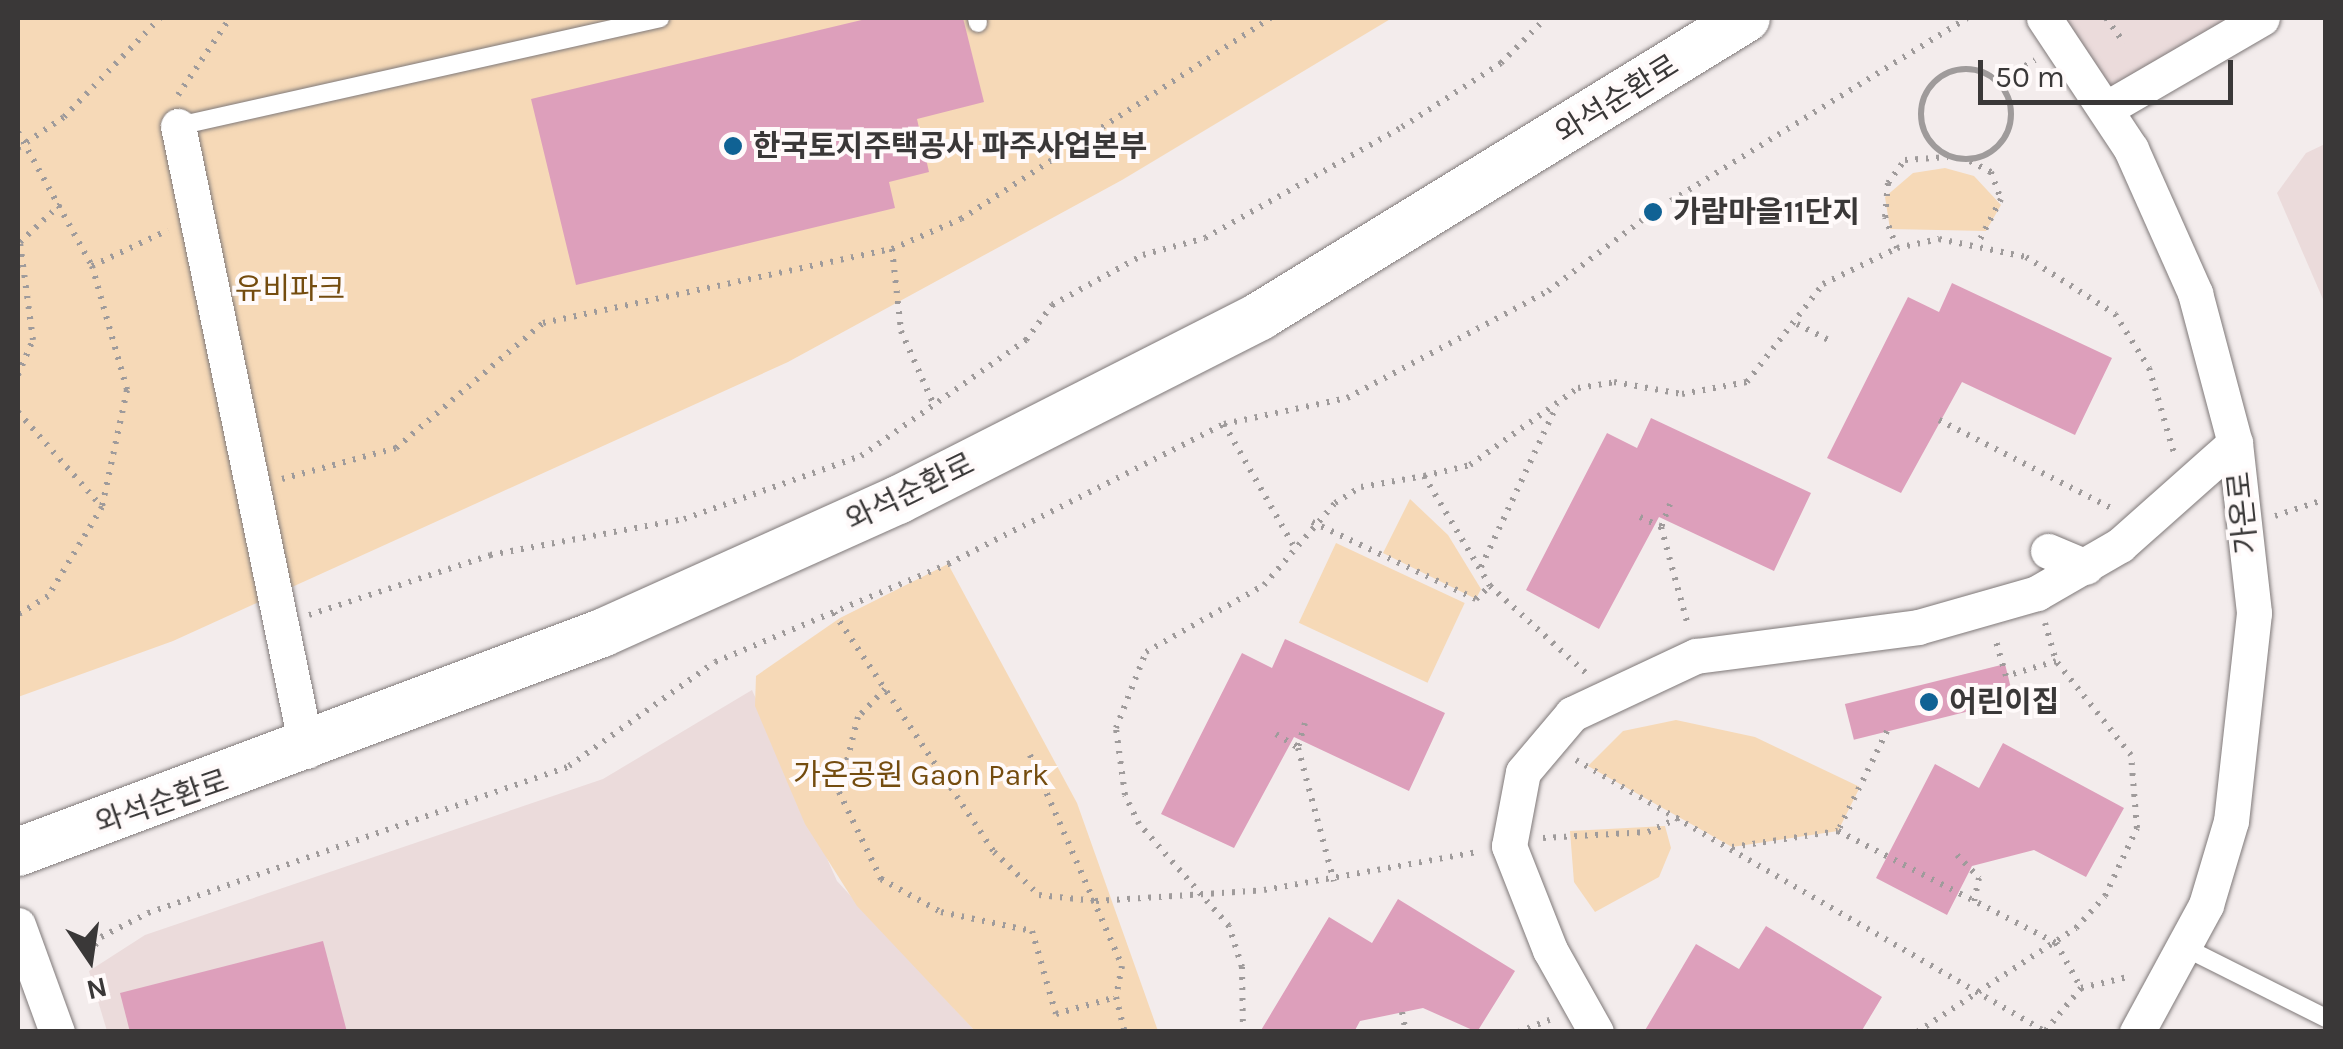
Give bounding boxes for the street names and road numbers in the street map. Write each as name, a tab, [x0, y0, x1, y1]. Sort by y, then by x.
street label: 와석순환로	[1549, 47, 1685, 151]
street label: 와석순환로	[840, 446, 980, 538]
street label: 가온로	[2221, 470, 2265, 556]
street label: 와석순환로	[91, 763, 233, 841]

